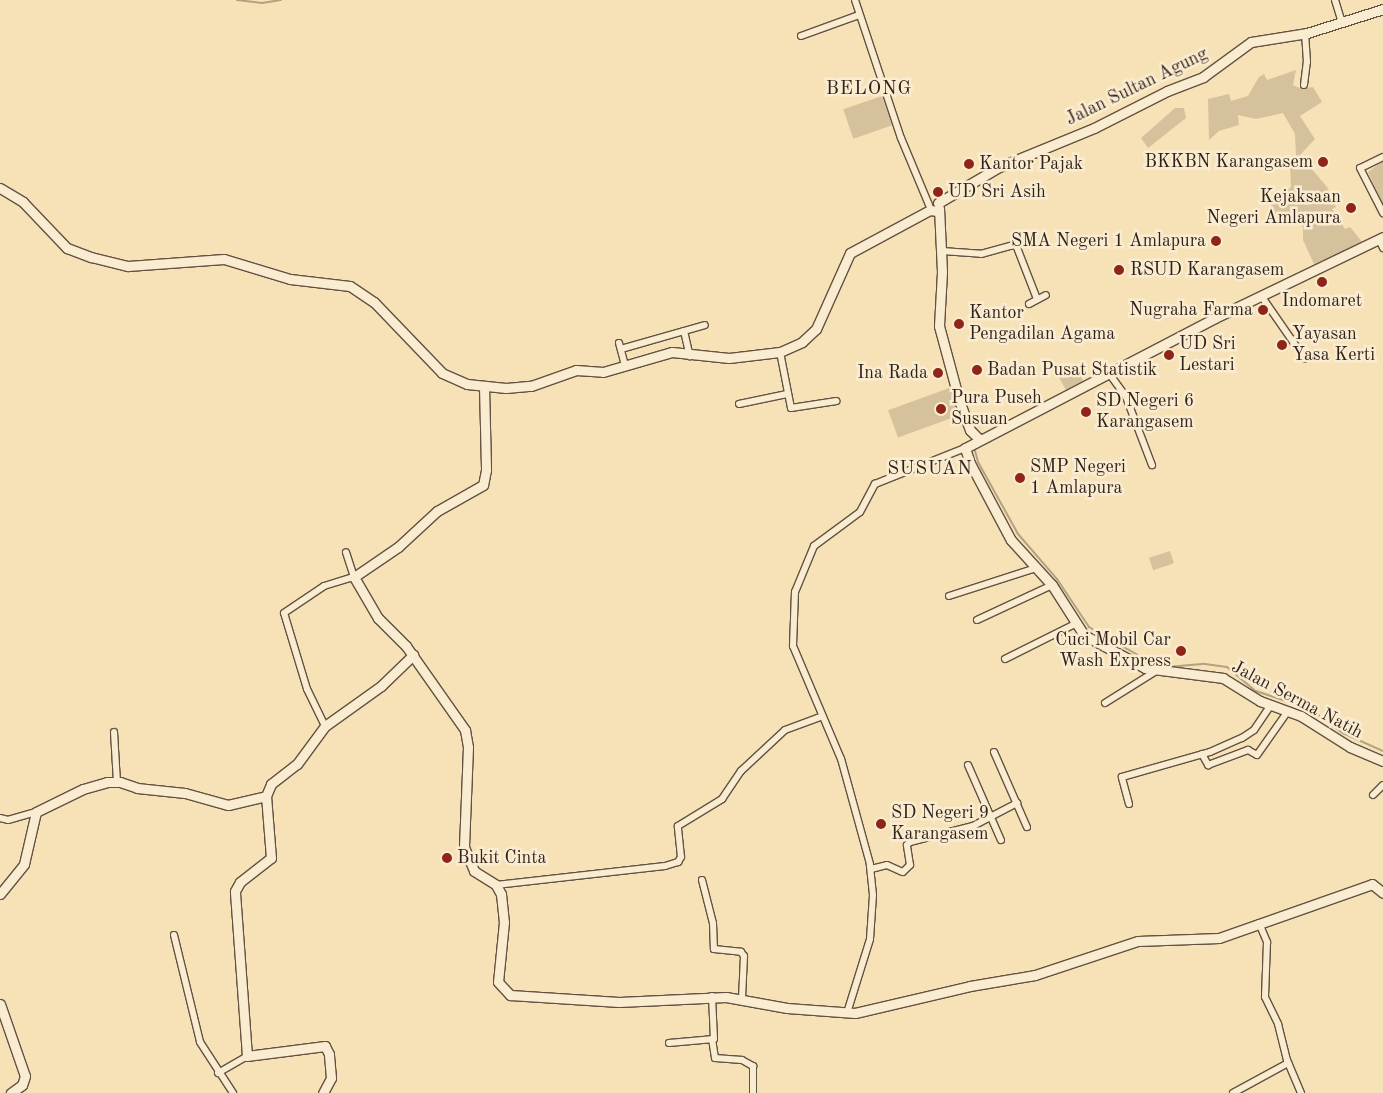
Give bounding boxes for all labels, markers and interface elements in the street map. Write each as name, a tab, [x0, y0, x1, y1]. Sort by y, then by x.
street label: Jalan Sultan Agung	[1063, 43, 1211, 131]
district label: BELONG	[825, 79, 913, 101]
place label: BKKBN Karangasem	[1145, 151, 1313, 173]
place label: Kantor Pajak	[979, 153, 1083, 175]
marker: BKKBN Karangasem	[1317, 156, 1329, 168]
marker: Kantor Pajak	[963, 158, 975, 170]
place label: UD Sri Asih	[948, 181, 1046, 203]
marker: UD Sri Asih	[932, 186, 944, 198]
place label: Kejaksaan Negeri Amlapura	[1207, 187, 1341, 230]
marker: Kejaksaan Negeri Amlapura	[1345, 202, 1357, 214]
place label: SMA Negeri 1 Amlapura	[1011, 230, 1206, 252]
marker: SMA Negeri 1 Amlapura	[1210, 235, 1222, 247]
place label: RSUD Karangasem	[1130, 259, 1284, 281]
marker: RSUD Karangasem	[1112, 263, 1126, 277]
marker: Indomaret	[1316, 276, 1328, 288]
place label: Indomaret	[1282, 290, 1362, 312]
place label: Nugraha Farma	[1129, 299, 1253, 321]
place label: Kantor Pengadilan Agama	[969, 303, 1115, 346]
marker: Nugraha Farma	[1257, 304, 1269, 316]
marker: Kantor Pengadilan Agama	[953, 318, 965, 330]
place label: Yayasan Yasa Kerti	[1292, 324, 1375, 366]
place label: UD Sri Lestari	[1179, 334, 1236, 376]
marker: Yayasan Yasa Kerti	[1276, 339, 1288, 351]
marker: UD Sri Lestari	[1163, 349, 1175, 361]
place label: Badan Pusat Statistik	[987, 359, 1157, 381]
place label: Ina Rada	[857, 362, 928, 384]
marker: Badan Pusat Statistik	[971, 364, 983, 376]
marker: Ina Rada	[932, 367, 944, 379]
place label: Pura Puseh Susuan	[951, 388, 1042, 430]
place label: SD Negeri 6 Karangasem	[1096, 391, 1194, 434]
marker: Pura Puseh Susuan	[935, 403, 947, 415]
marker: SD Negeri 6 Karangasem	[1080, 406, 1092, 418]
place label: SMP Negeri 1 Amlapura	[1030, 457, 1126, 499]
district label: SUSUAN	[886, 459, 974, 481]
marker: SMP Negeri 1 Amlapura	[1014, 472, 1026, 484]
place label: Cuci Mobil Car Wash Express	[1055, 630, 1171, 672]
marker: Cuci Mobil Car Wash Express	[1175, 645, 1187, 657]
street label: Jalan Serma Natih	[1228, 656, 1366, 744]
place label: SD Negeri 9 Karangasem	[891, 803, 989, 846]
marker: SD Negeri 9 Karangasem	[875, 818, 887, 830]
place label: Bukit Cinta	[457, 847, 546, 869]
marker: Bukit Cinta	[441, 852, 453, 864]

